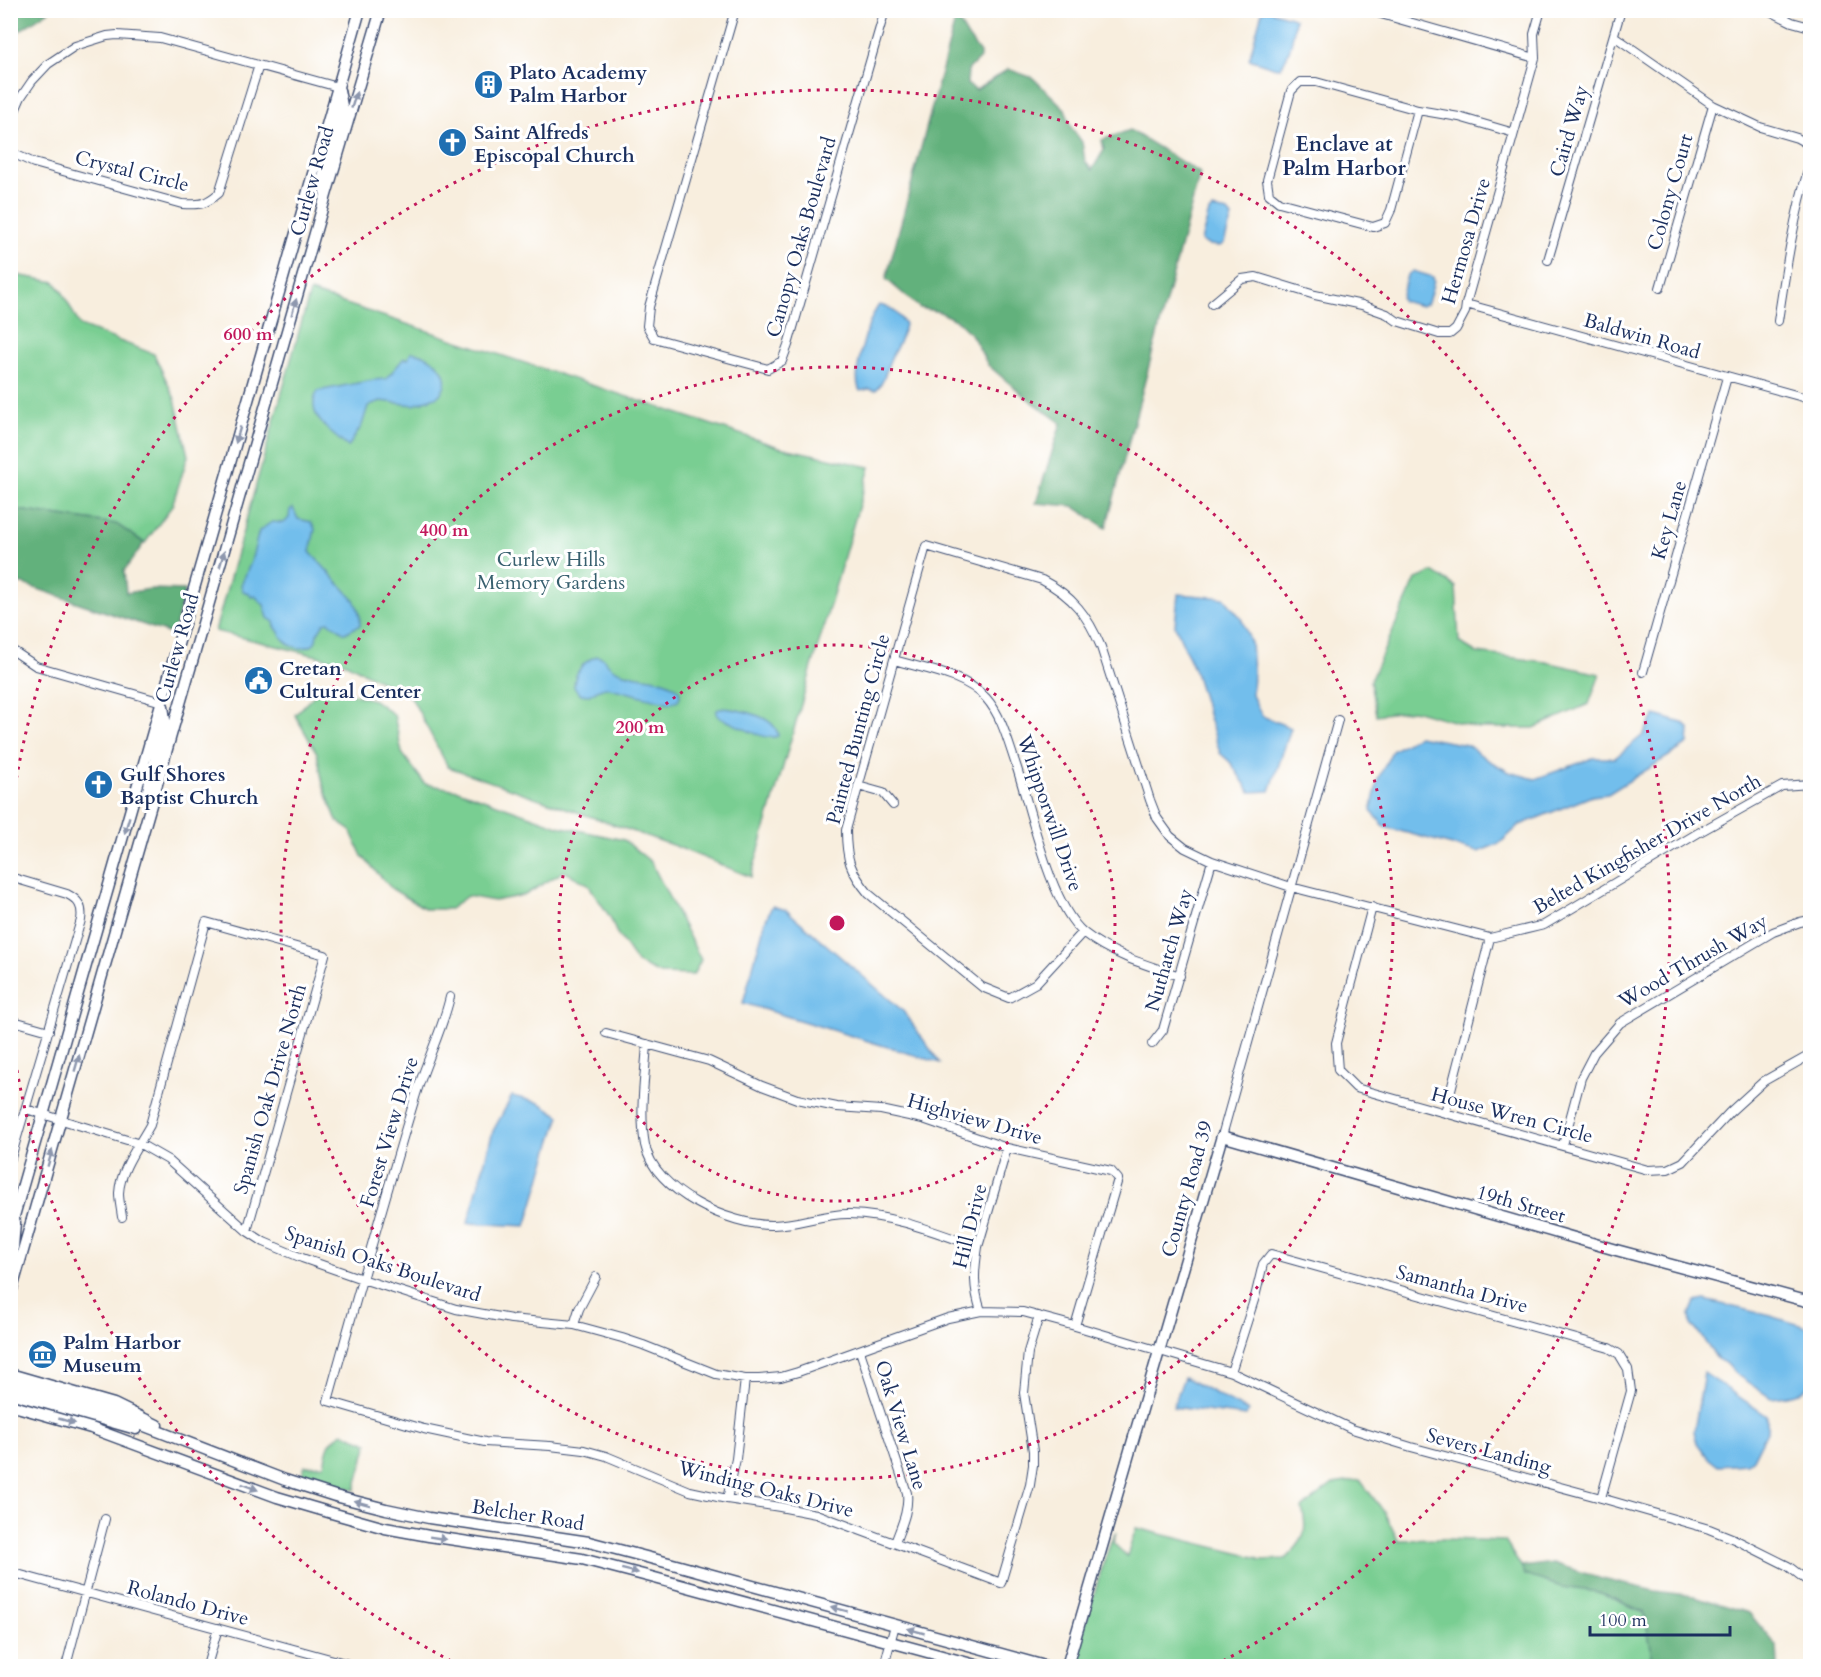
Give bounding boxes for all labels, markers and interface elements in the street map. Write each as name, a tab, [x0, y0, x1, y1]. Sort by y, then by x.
place label: Plato Academy Palm Harbor	[509, 59, 648, 109]
building icon: Plato Academy Palm Harbor	[472, 68, 504, 100]
street label: Caird Way	[1543, 82, 1595, 180]
one-way arrow	[350, 91, 359, 109]
place label: Saint Alfreds Episcopal Church	[474, 119, 635, 169]
street label: Curlew Road	[283, 123, 341, 239]
church icon: Saint Alfreds Episcopal Church	[437, 127, 469, 159]
district label: Enclave at Palm Harbor	[1282, 130, 1406, 183]
street label: Colony Court	[1640, 130, 1700, 253]
street label: Canopy Oaks Boulevard	[759, 133, 843, 341]
street label: Crystal Circle	[72, 144, 192, 198]
street label: Hermosa Drive	[1435, 175, 1497, 307]
one-way arrow	[290, 298, 299, 316]
street label: Baldwin Road	[1580, 306, 1704, 366]
text: 600 m	[223, 322, 273, 347]
one-way arrow	[233, 426, 242, 444]
street label: Key Lane	[1645, 477, 1693, 563]
text: 400 m	[419, 518, 469, 543]
park label: Curlew Hills Memory Gardens	[477, 546, 625, 596]
one-way arrow	[218, 550, 227, 568]
street label: Curlew Road	[148, 590, 206, 706]
street label: Painted Bunting Circle	[820, 631, 896, 827]
place label: Cretan Cultural Center	[279, 655, 422, 705]
public building icon: Cretan Cultural Center	[242, 664, 274, 696]
text: 200 m	[615, 715, 665, 740]
street label: Whipporwill Drive	[1010, 730, 1089, 895]
place label: Gulf Shores Baptist Church	[120, 761, 259, 811]
street label: Belted Kingfisher Drive North	[1528, 768, 1766, 920]
church icon: Gulf Shores Baptist Church	[83, 769, 115, 801]
one-way arrow	[122, 816, 131, 834]
street label: Nuthatch Way	[1139, 885, 1200, 1015]
street label: Wood Thrush Way	[1613, 907, 1773, 1015]
centre of rings	[827, 913, 847, 933]
street label: Spanish Oak Drive North	[227, 981, 313, 1197]
street label: Forest View Drive	[353, 1053, 425, 1211]
one-way arrow	[73, 1054, 82, 1072]
street label: House Wren Circle	[1428, 1080, 1596, 1150]
street label: Highview Drive	[904, 1087, 1046, 1151]
street label: County Road 39	[1155, 1118, 1219, 1260]
one-way arrow	[46, 1149, 55, 1167]
street label: 19th Street	[1473, 1178, 1569, 1230]
street label: Hill Drive	[946, 1181, 994, 1271]
street label: Spanish Oaks Boulevard	[282, 1220, 485, 1309]
street label: Samantha Drive	[1393, 1258, 1531, 1320]
place label: Palm Harbor Museum	[63, 1329, 182, 1379]
museum icon: Palm Harbor Museum	[26, 1338, 58, 1370]
street label: Oak View Lane	[868, 1357, 934, 1493]
one-way arrow	[58, 1417, 76, 1426]
street label: Severs Landing	[1423, 1421, 1555, 1481]
street label: Winding Oaks Drive	[674, 1454, 857, 1524]
one-way arrow	[241, 1482, 259, 1492]
street label: Belcher Road	[470, 1493, 587, 1537]
one-way arrow	[353, 1498, 371, 1507]
one-way arrow	[429, 1533, 448, 1542]
one-way arrow	[621, 1567, 639, 1577]
street label: Rolando Drive	[124, 1574, 252, 1632]
scale bar	[1590, 1599, 1730, 1637]
one-way arrow	[830, 1604, 848, 1614]
text: 100 m	[1599, 1608, 1647, 1633]
one-way arrow	[907, 1626, 925, 1635]

